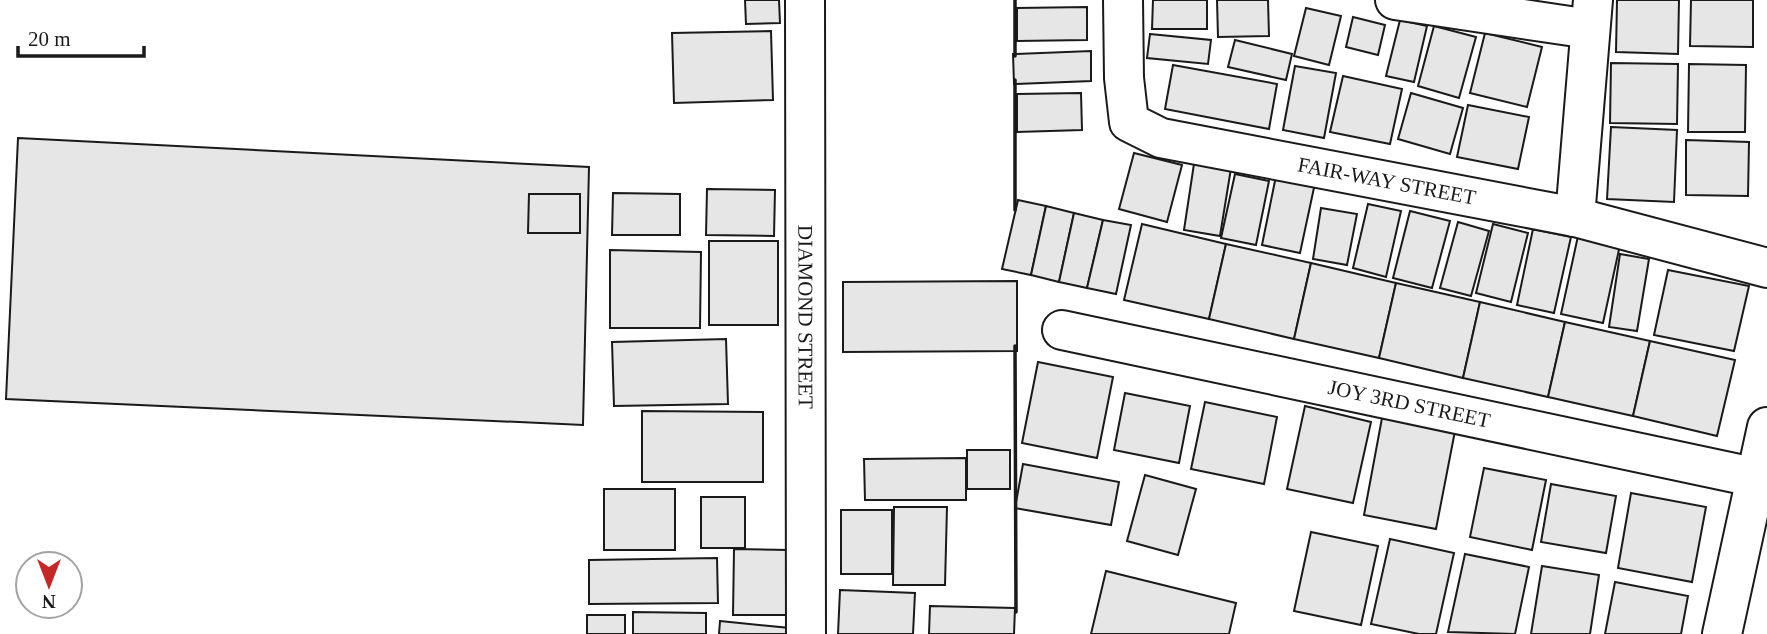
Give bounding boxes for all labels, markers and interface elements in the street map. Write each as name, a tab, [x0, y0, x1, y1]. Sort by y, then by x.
scale bar	[18, 14, 144, 58]
text: 20 m	[28, 27, 71, 51]
street label: FAIR-WAY STREET	[1296, 152, 1478, 210]
street label: DIAMOND STREET	[793, 225, 818, 409]
street label: JOY 3RD STREET	[1326, 375, 1493, 433]
north arrow	[14, 550, 84, 620]
text: N	[42, 591, 56, 612]

